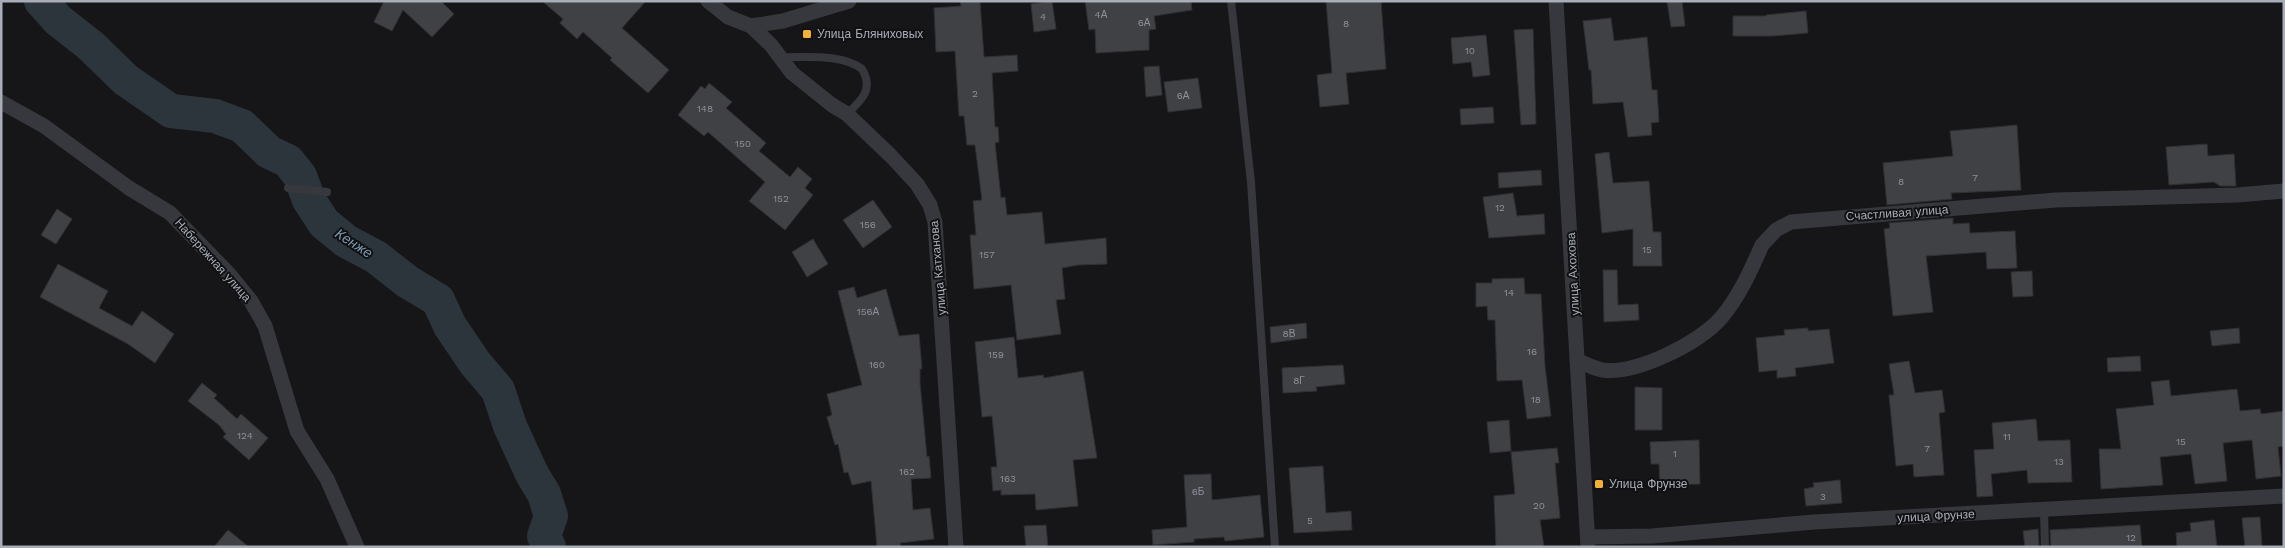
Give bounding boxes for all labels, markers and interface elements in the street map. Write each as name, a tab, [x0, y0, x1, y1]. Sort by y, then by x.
house number: 4А	[1095, 9, 1108, 20]
house number: 4	[1040, 11, 1046, 22]
house number: 6А	[1138, 17, 1151, 28]
house number: 8	[1343, 18, 1349, 29]
place label: Улица Бляниховых	[817, 27, 923, 41]
marker: Улица Бляниховых	[801, 28, 813, 40]
house number: 10	[1465, 45, 1475, 56]
house number: 2	[972, 88, 978, 99]
house number: 6А	[1177, 90, 1190, 101]
house number: 148	[697, 103, 713, 114]
house number: 150	[735, 138, 751, 149]
house number: 7	[1972, 172, 1978, 183]
house number: 8	[1898, 176, 1904, 187]
house number: 152	[773, 193, 789, 204]
house number: 12	[1495, 202, 1505, 213]
street label: Счастливая улица	[1845, 202, 1949, 224]
street label: Набережная улица	[172, 216, 254, 305]
house number: 156	[860, 219, 876, 230]
street label: улица Катханова	[927, 220, 949, 316]
water label: Кенже	[332, 225, 376, 261]
street label: улица Ахохова	[1564, 232, 1582, 316]
house number: 15	[1642, 244, 1652, 255]
house number: 157	[979, 249, 995, 260]
house number: 14	[1504, 287, 1514, 298]
house number: 156А	[857, 306, 880, 317]
house number: 8В	[1283, 328, 1296, 339]
house number: 16	[1527, 346, 1537, 357]
house number: 159	[988, 349, 1004, 360]
house number: 160	[869, 359, 885, 370]
house number: 8Г	[1293, 375, 1305, 386]
house number: 18	[1531, 394, 1541, 405]
house number: 124	[237, 430, 253, 441]
house number: 11	[2003, 431, 2011, 442]
house number: 15	[2176, 436, 2186, 447]
house number: 7	[1924, 443, 1930, 454]
house number: 1	[1673, 448, 1677, 459]
house number: 13	[2054, 456, 2064, 467]
house number: 162	[899, 466, 915, 477]
house number: 163	[1000, 473, 1016, 484]
place label: Улица Фрунзе	[1609, 477, 1688, 491]
marker: Улица Фрунзе	[1593, 478, 1605, 490]
house number: 6Б	[1192, 486, 1205, 497]
house number: 3	[1820, 491, 1826, 502]
house number: 20	[1533, 500, 1545, 511]
street label: улица Фрунзе	[1897, 507, 1975, 525]
house number: 5	[1307, 515, 1313, 526]
house number: 12	[2126, 532, 2136, 543]

